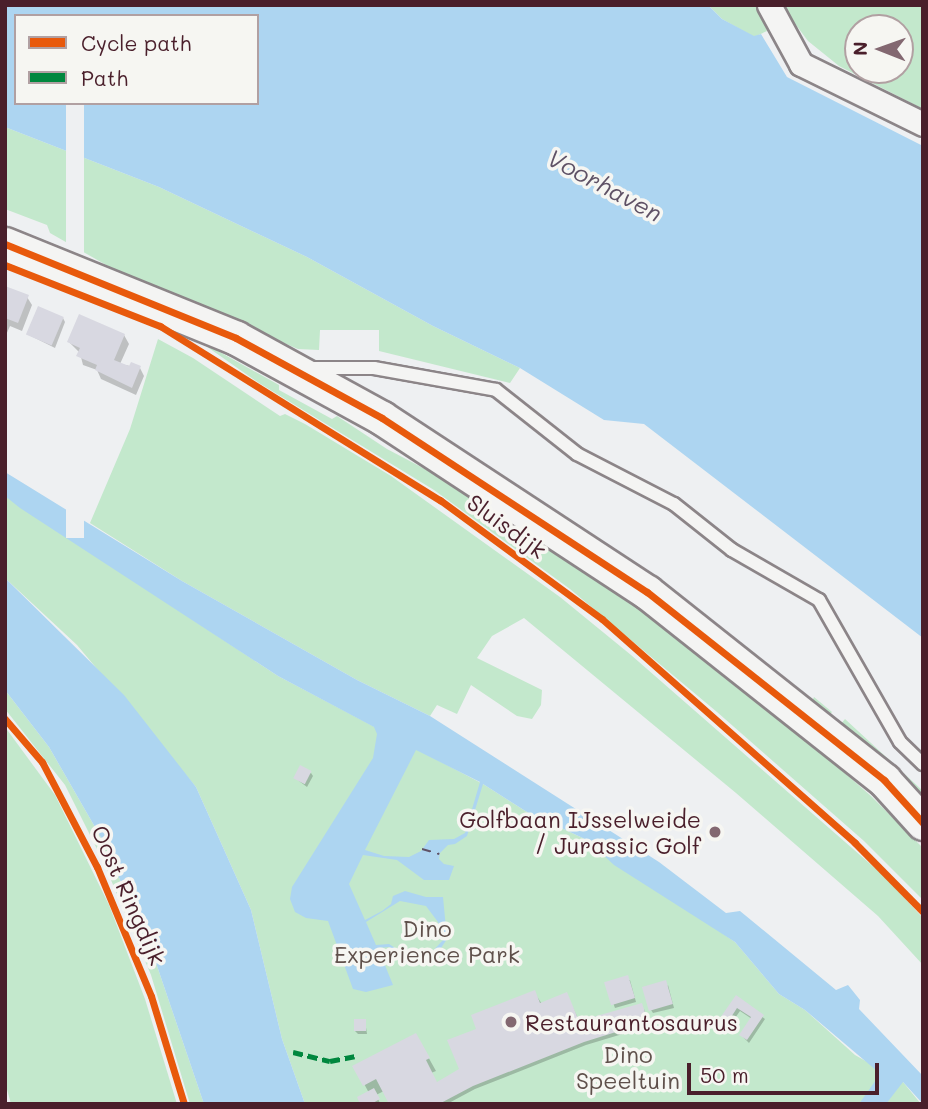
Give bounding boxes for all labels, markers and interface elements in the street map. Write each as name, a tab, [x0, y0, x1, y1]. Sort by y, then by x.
legend	[14, 14, 259, 105]
north arrow	[844, 14, 914, 84]
text: Cycle path	[81, 29, 191, 56]
text: N	[847, 41, 872, 56]
text: Path	[81, 64, 128, 91]
water label: Voorhaven	[543, 143, 667, 227]
street label: Sluisdijk	[462, 488, 552, 564]
place label: Golfbaan IJsselweide / Jurassic Golf	[459, 805, 701, 859]
street label: Oost Ringdijk	[86, 821, 172, 969]
marker: Golfbaan IJsselweide / Jurassic Golf	[707, 824, 723, 840]
park label: Dino Experience Park	[334, 914, 520, 968]
place label: Restaurantosaurus	[525, 1008, 738, 1036]
marker: Restaurantosaurus	[503, 1014, 519, 1030]
park label: Dino Speeltuin	[576, 1040, 680, 1094]
scale bar	[690, 1050, 883, 1094]
text: 50 m	[700, 1061, 749, 1088]

